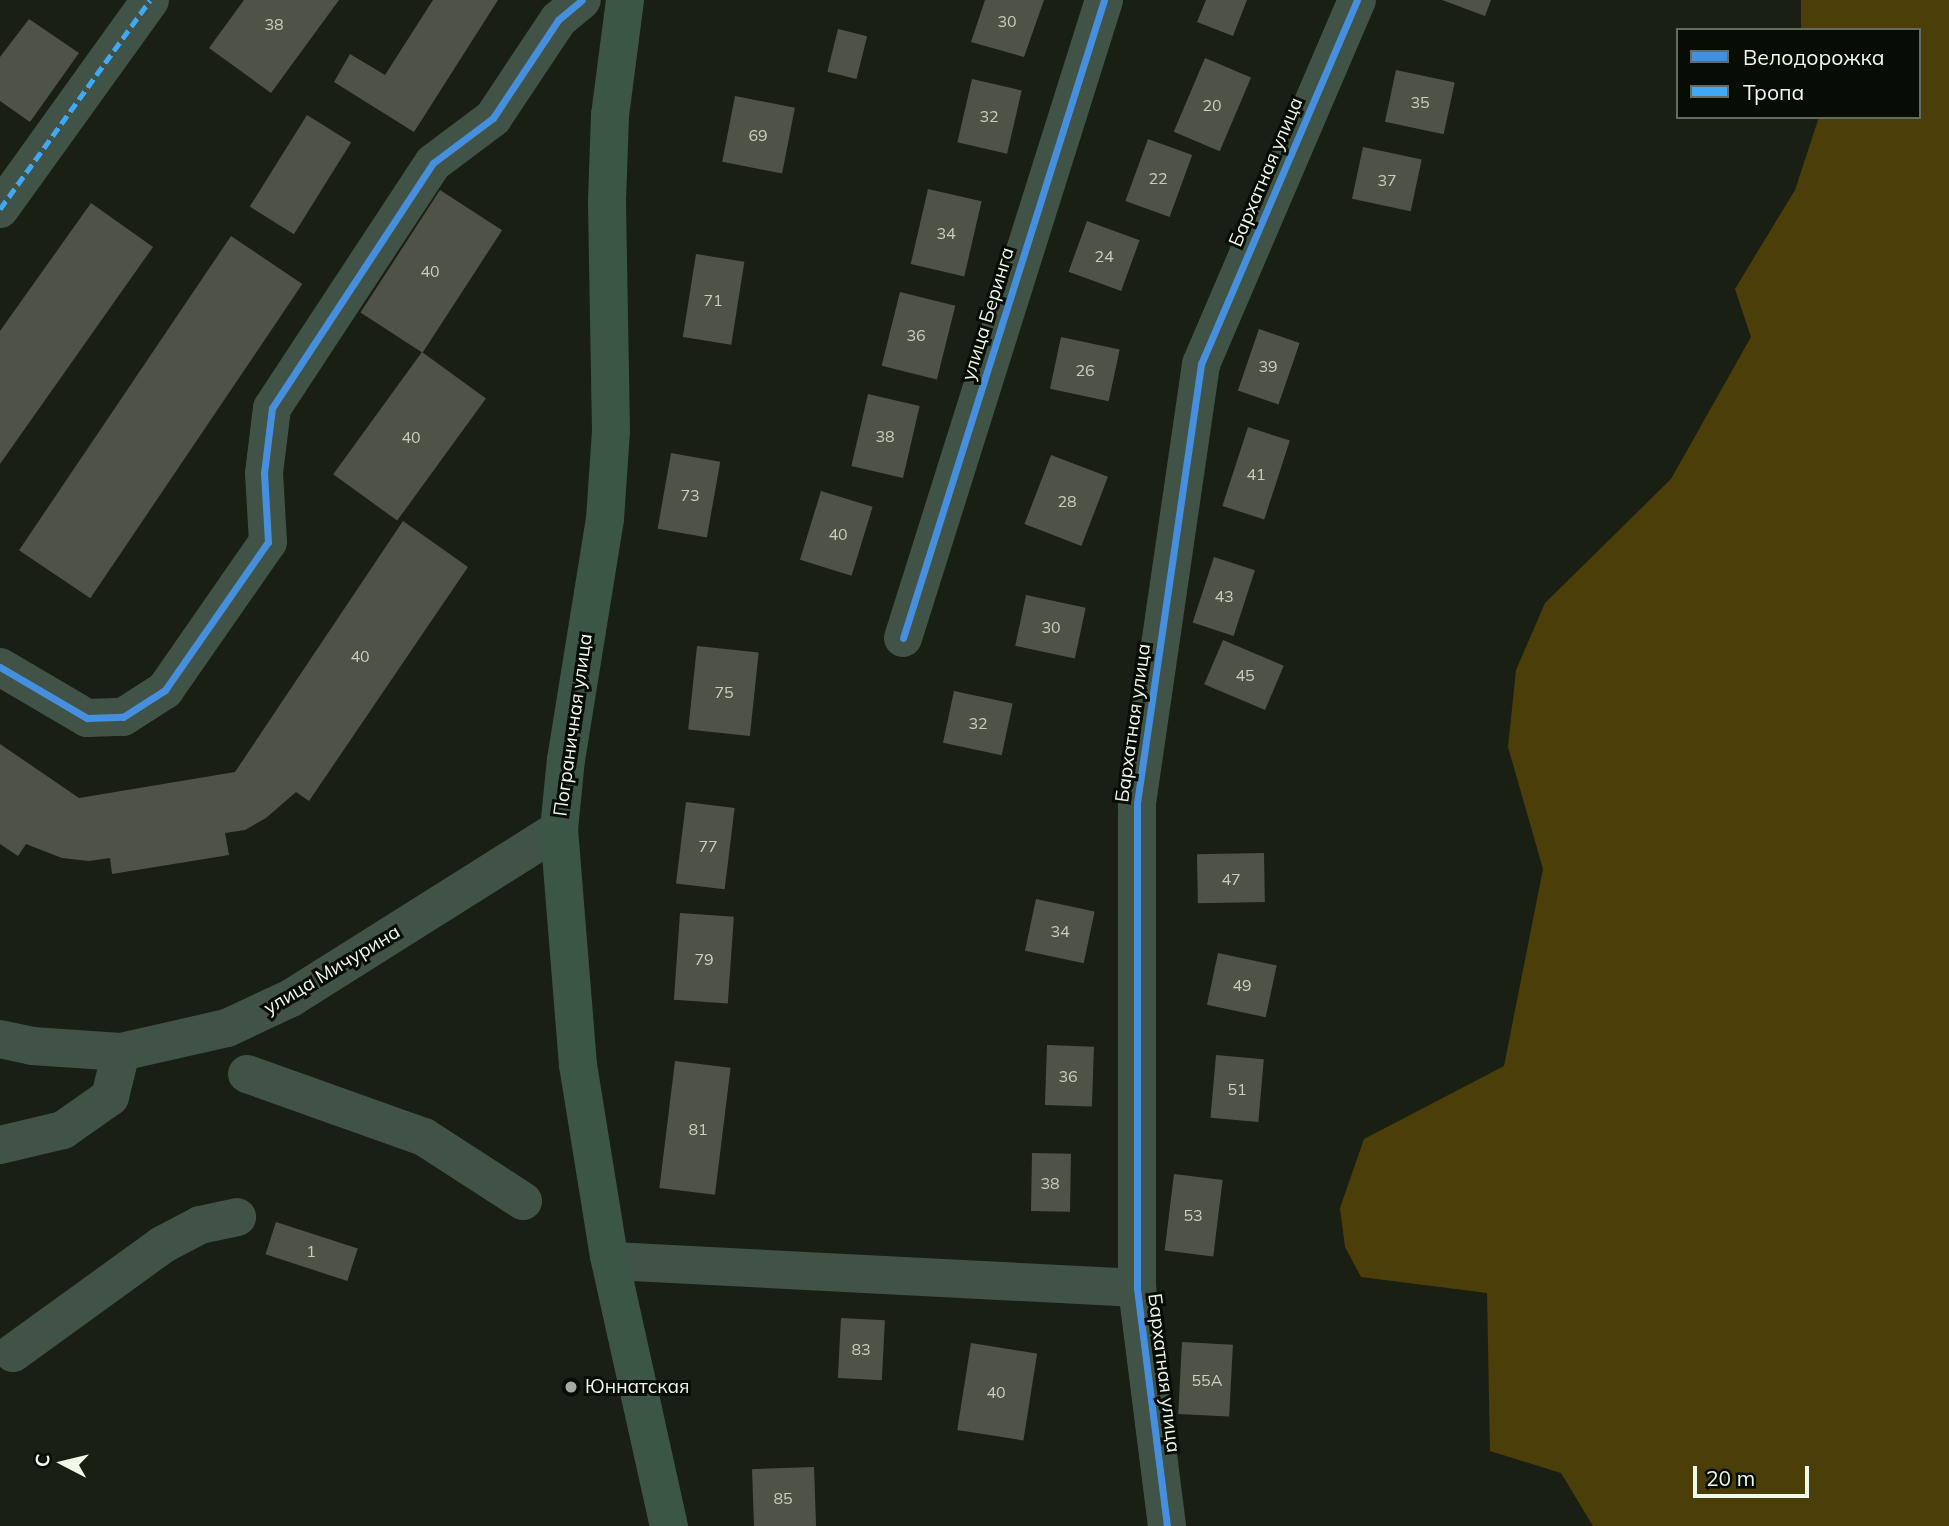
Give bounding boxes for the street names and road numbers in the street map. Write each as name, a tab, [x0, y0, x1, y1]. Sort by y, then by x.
street label: Бархатная улица	[1224, 94, 1308, 250]
street label: улица Беринга	[957, 245, 1019, 383]
street label: Пограничная улица	[549, 632, 597, 818]
street label: Бархатная улица	[1111, 642, 1155, 804]
street label: улица Мичурина	[260, 920, 404, 1020]
street label: Бархатная улица	[1143, 1292, 1185, 1454]

